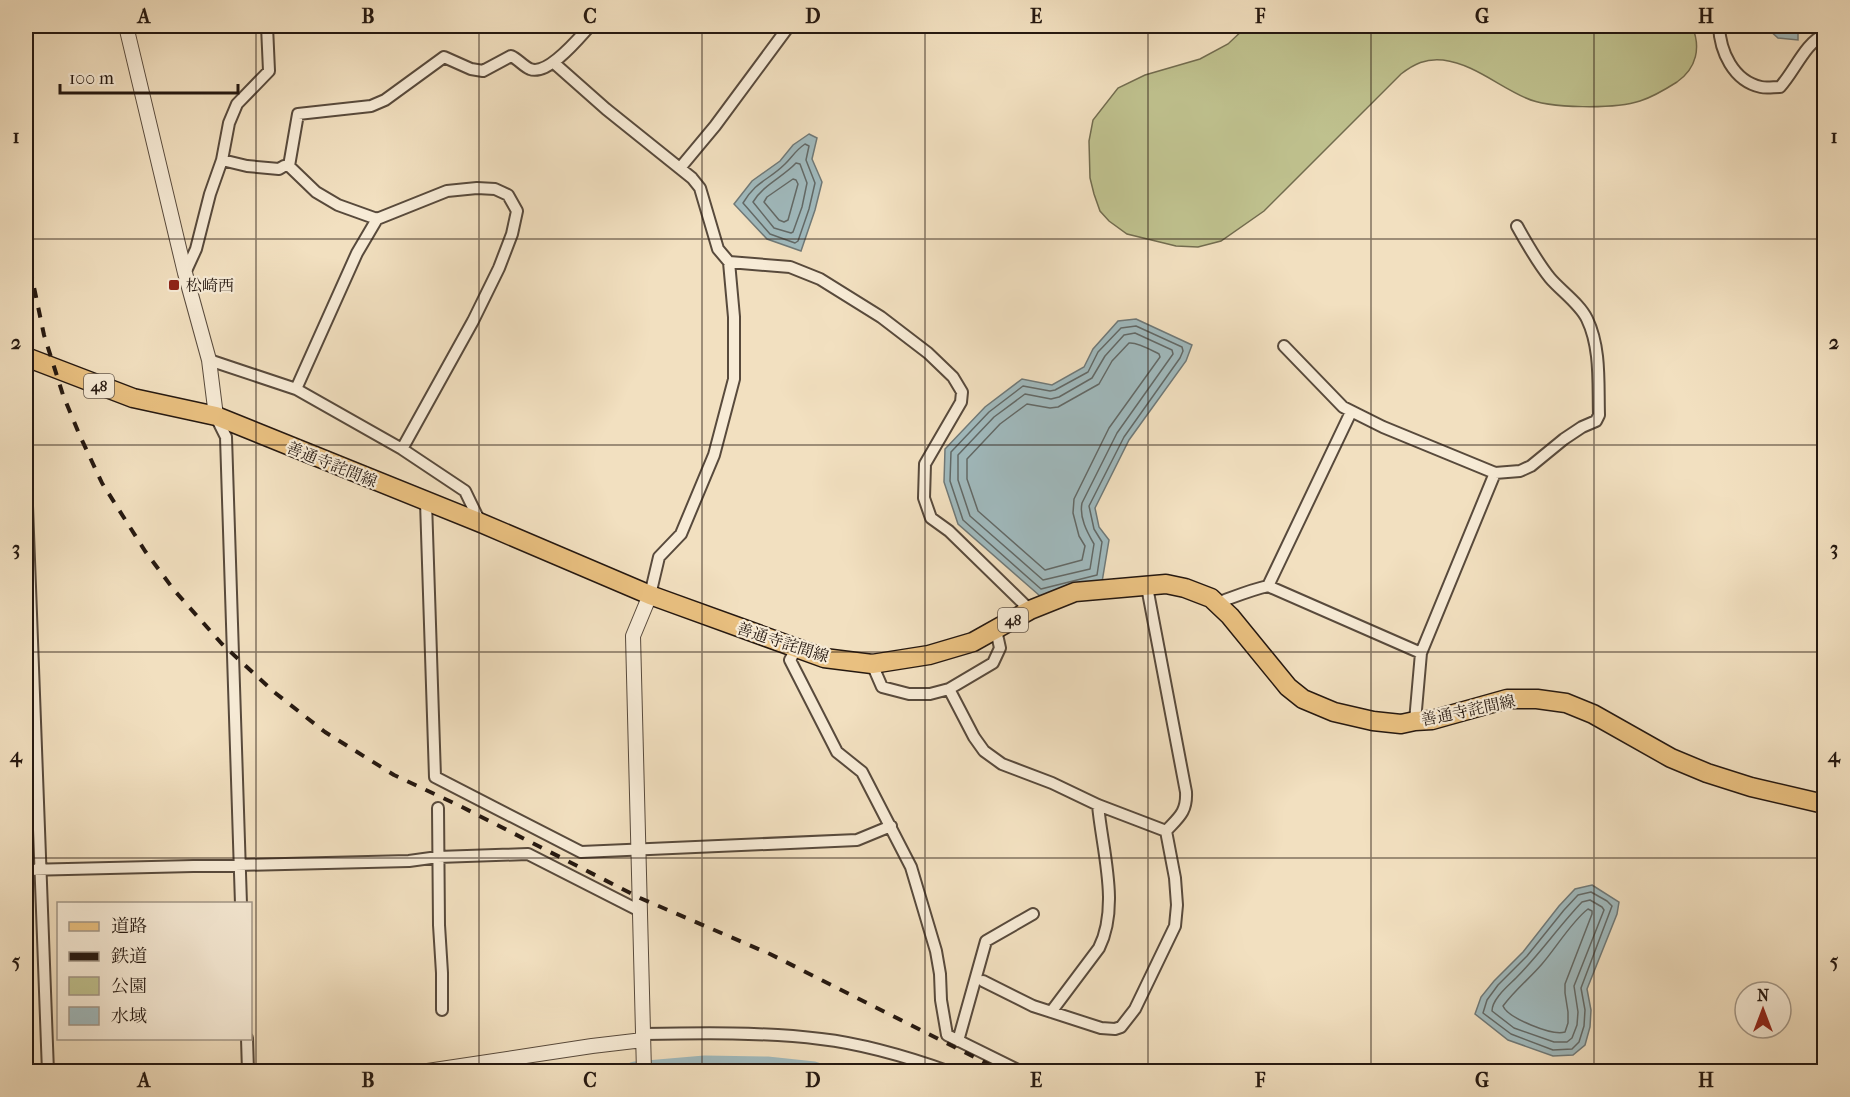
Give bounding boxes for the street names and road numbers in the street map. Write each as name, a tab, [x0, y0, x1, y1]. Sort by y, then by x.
road number: 48	[84, 374, 114, 398]
street label: 善通寺詫間線	[284, 438, 380, 491]
road number: 48	[998, 608, 1028, 632]
street label: 善通寺詫間線	[734, 619, 831, 666]
street label: 善通寺詫間線	[1419, 691, 1517, 730]

